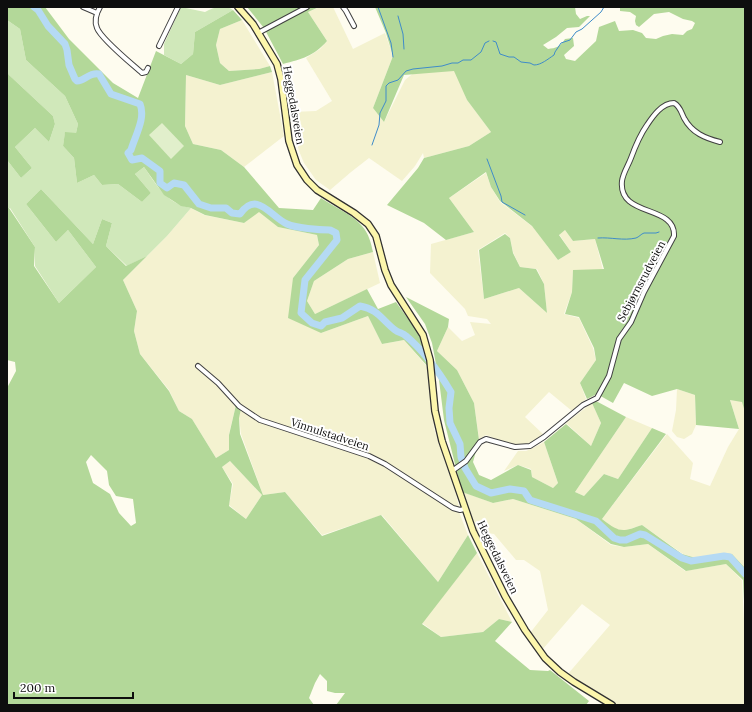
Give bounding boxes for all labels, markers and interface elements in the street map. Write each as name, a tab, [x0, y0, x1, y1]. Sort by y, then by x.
street label: Heggedalsveien	[280, 64, 308, 146]
street label: Sebjørnsrudveien	[614, 238, 668, 324]
street label: Vinnulstadveien	[288, 414, 371, 453]
street label: Heggedalsveien	[474, 518, 522, 596]
scale bar	[14, 674, 133, 700]
text: 200 m	[20, 680, 56, 695]

